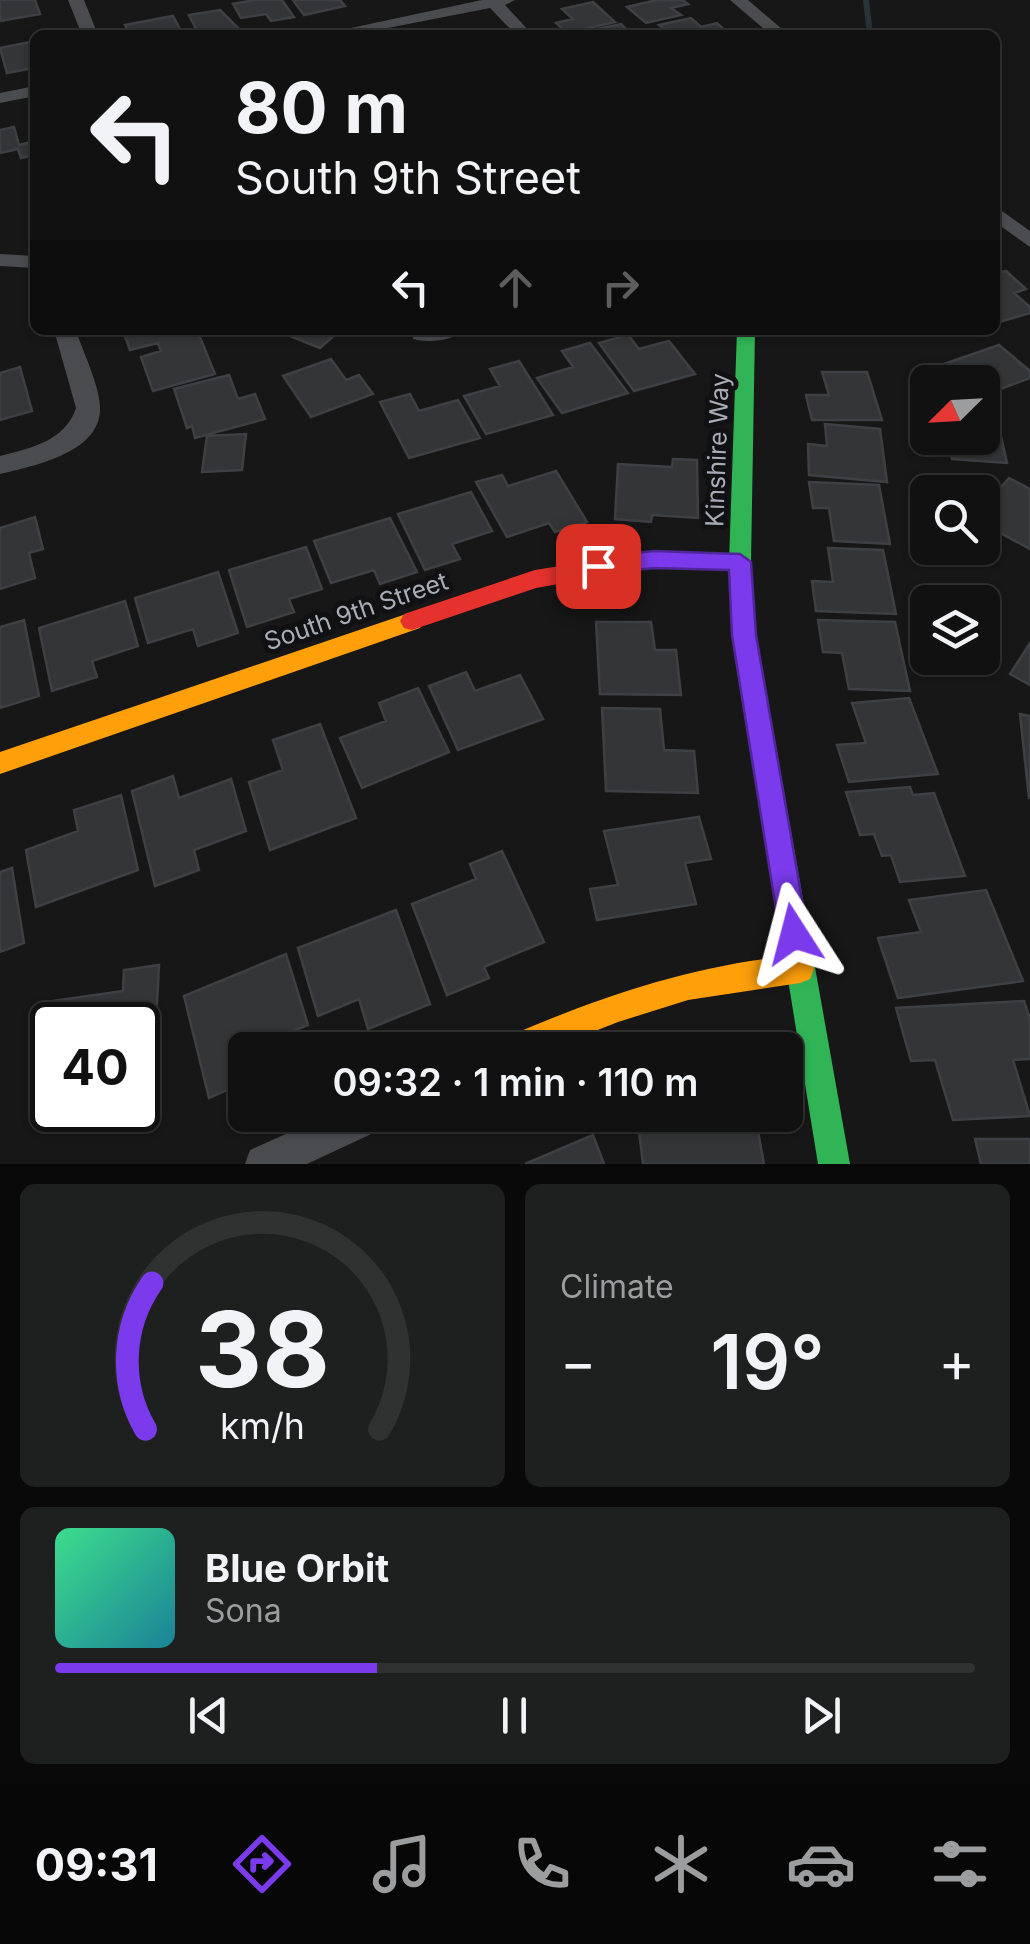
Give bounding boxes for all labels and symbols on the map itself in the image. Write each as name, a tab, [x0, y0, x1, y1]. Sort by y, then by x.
north arrow	[910, 365, 1000, 455]
street label: Kinshire Way	[699, 373, 735, 527]
pin	[556, 524, 641, 609]
street label: South 9th Street	[260, 566, 452, 656]
position arrow	[742, 882, 846, 986]
speed limit sign: 40	[30, 1002, 160, 1132]

